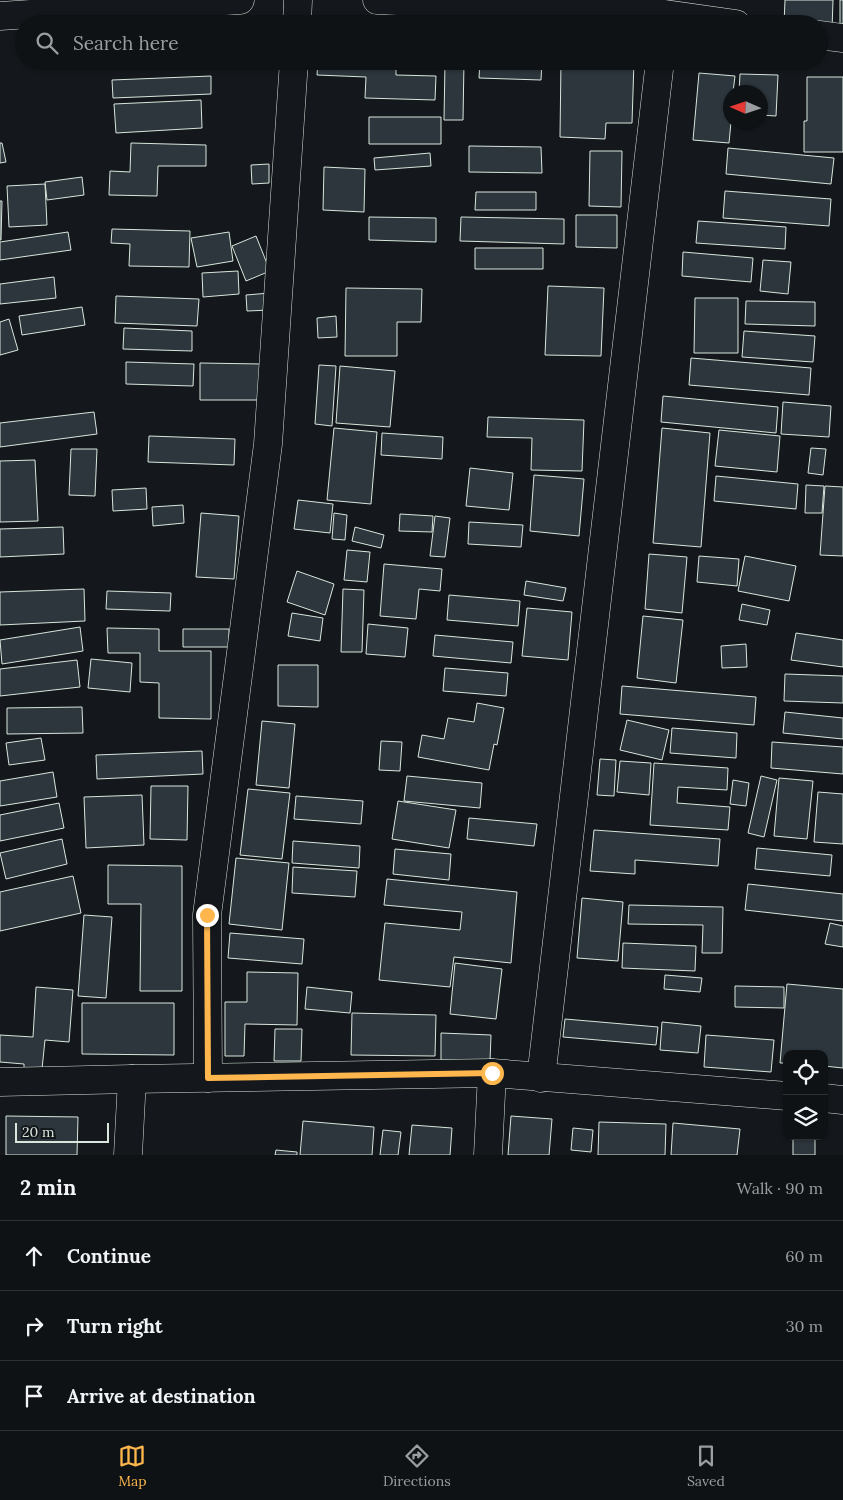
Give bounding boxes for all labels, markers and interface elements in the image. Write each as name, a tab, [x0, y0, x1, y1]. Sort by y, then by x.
search box	[15, 15, 828, 70]
icon: search	[33, 29, 61, 57]
text: Search here	[73, 31, 179, 55]
north arrow	[723, 85, 768, 130]
route end	[196, 904, 219, 927]
map controls	[783, 1050, 828, 1140]
button: locate	[783, 1050, 828, 1095]
route start	[481, 1062, 504, 1085]
button: layers	[783, 1095, 828, 1140]
scale bar	[15, 1120, 109, 1143]
text: 20 m	[22, 1123, 54, 1141]
text: 2 min	[20, 1174, 76, 1201]
text: Walk · 90 m	[736, 1178, 823, 1198]
icon: ahead	[20, 1242, 48, 1270]
text: Continue	[67, 1244, 151, 1268]
text: 60 m	[785, 1246, 823, 1266]
icon: right	[20, 1312, 48, 1340]
text: Turn right	[67, 1314, 163, 1338]
text: 30 m	[786, 1316, 823, 1336]
icon: arrive	[20, 1382, 48, 1410]
text: Arrive at destination	[67, 1384, 256, 1408]
tab: Map	[118, 1442, 147, 1490]
tab: Directions	[383, 1442, 451, 1490]
tab: Saved	[687, 1442, 725, 1490]

